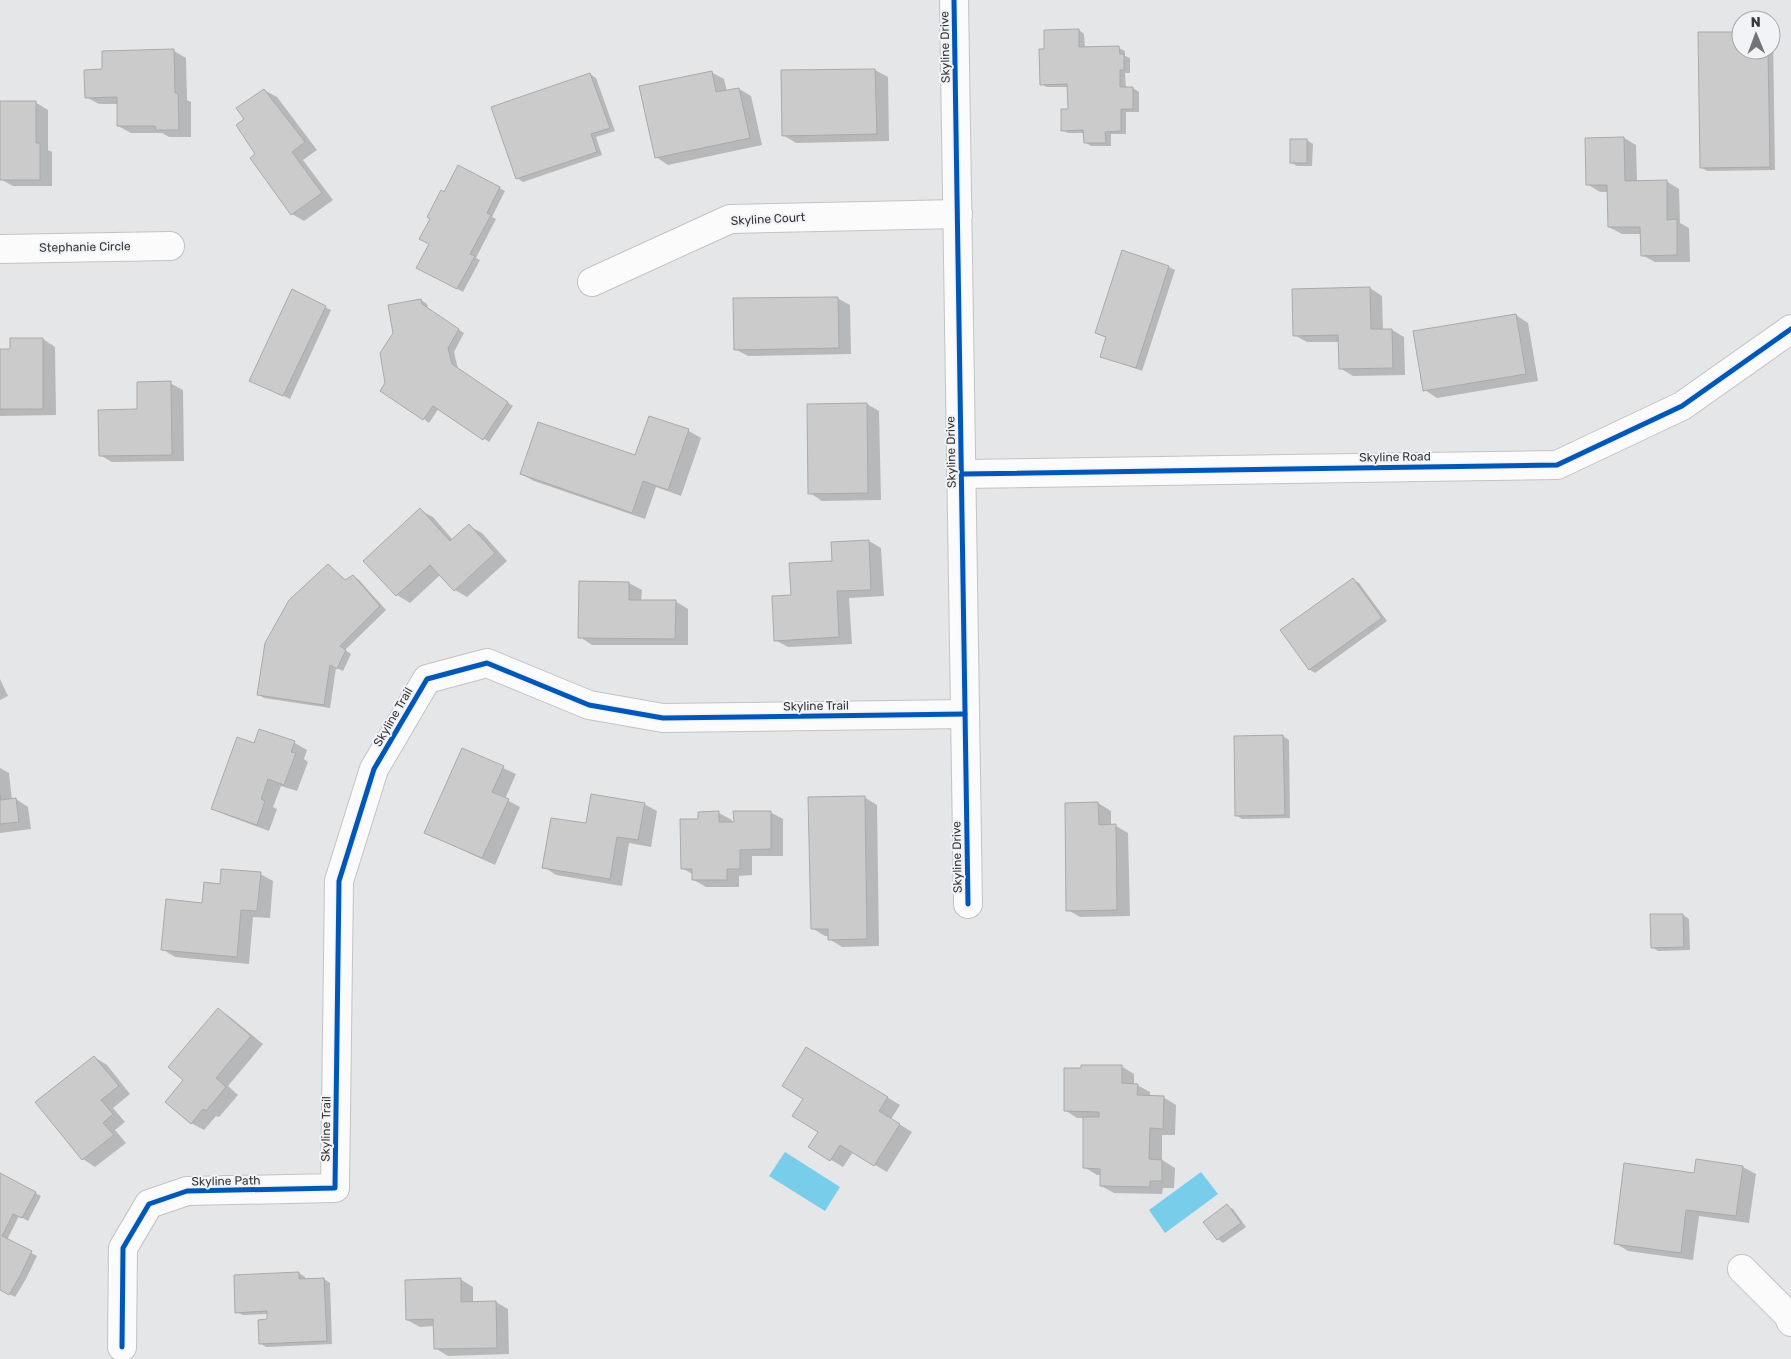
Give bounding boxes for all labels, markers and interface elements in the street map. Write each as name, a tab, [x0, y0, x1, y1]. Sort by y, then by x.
north arrow	[1731, 10, 1781, 60]
street label: Skyline Drive	[937, 11, 953, 83]
text: N	[1751, 14, 1761, 31]
street label: Skyline Court	[730, 210, 806, 228]
street label: Stephanie Circle	[39, 239, 131, 255]
street label: Skyline Drive	[943, 416, 959, 488]
street label: Skyline Road	[1359, 449, 1431, 465]
street label: Skyline Trail	[371, 685, 416, 749]
street label: Skyline Trail	[783, 698, 849, 714]
street label: Skyline Drive	[949, 821, 965, 893]
street label: Skyline Trail	[318, 1096, 334, 1162]
street label: Skyline Path	[191, 1173, 261, 1189]

